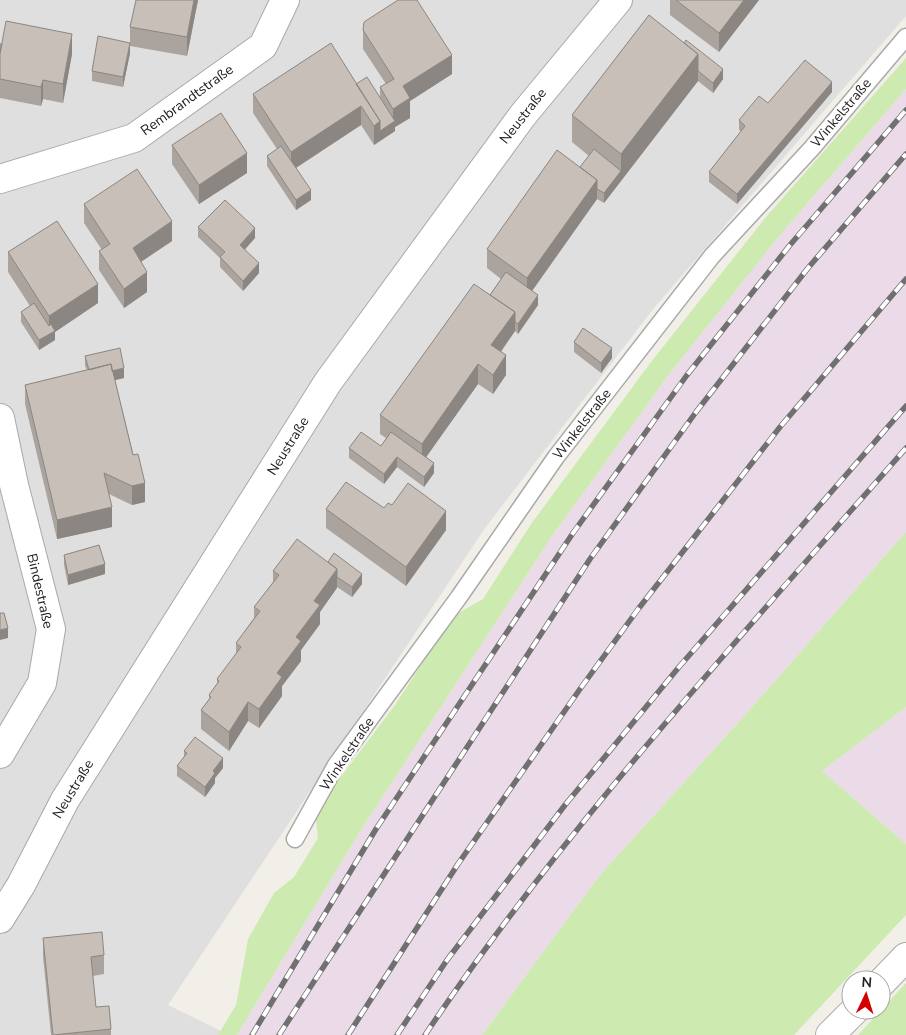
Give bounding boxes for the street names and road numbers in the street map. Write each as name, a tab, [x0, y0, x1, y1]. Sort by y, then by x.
street label: Rembrandtstraße	[137, 60, 237, 140]
street label: Winkelstraße	[806, 74, 876, 152]
street label: Neustraße	[495, 84, 551, 148]
street label: Winkelstraße	[548, 385, 616, 463]
street label: Neustraße	[263, 413, 313, 479]
street label: Bindestraße	[22, 552, 58, 630]
street label: Winkelstraße	[315, 713, 379, 795]
street label: Neustraße	[48, 756, 98, 822]

